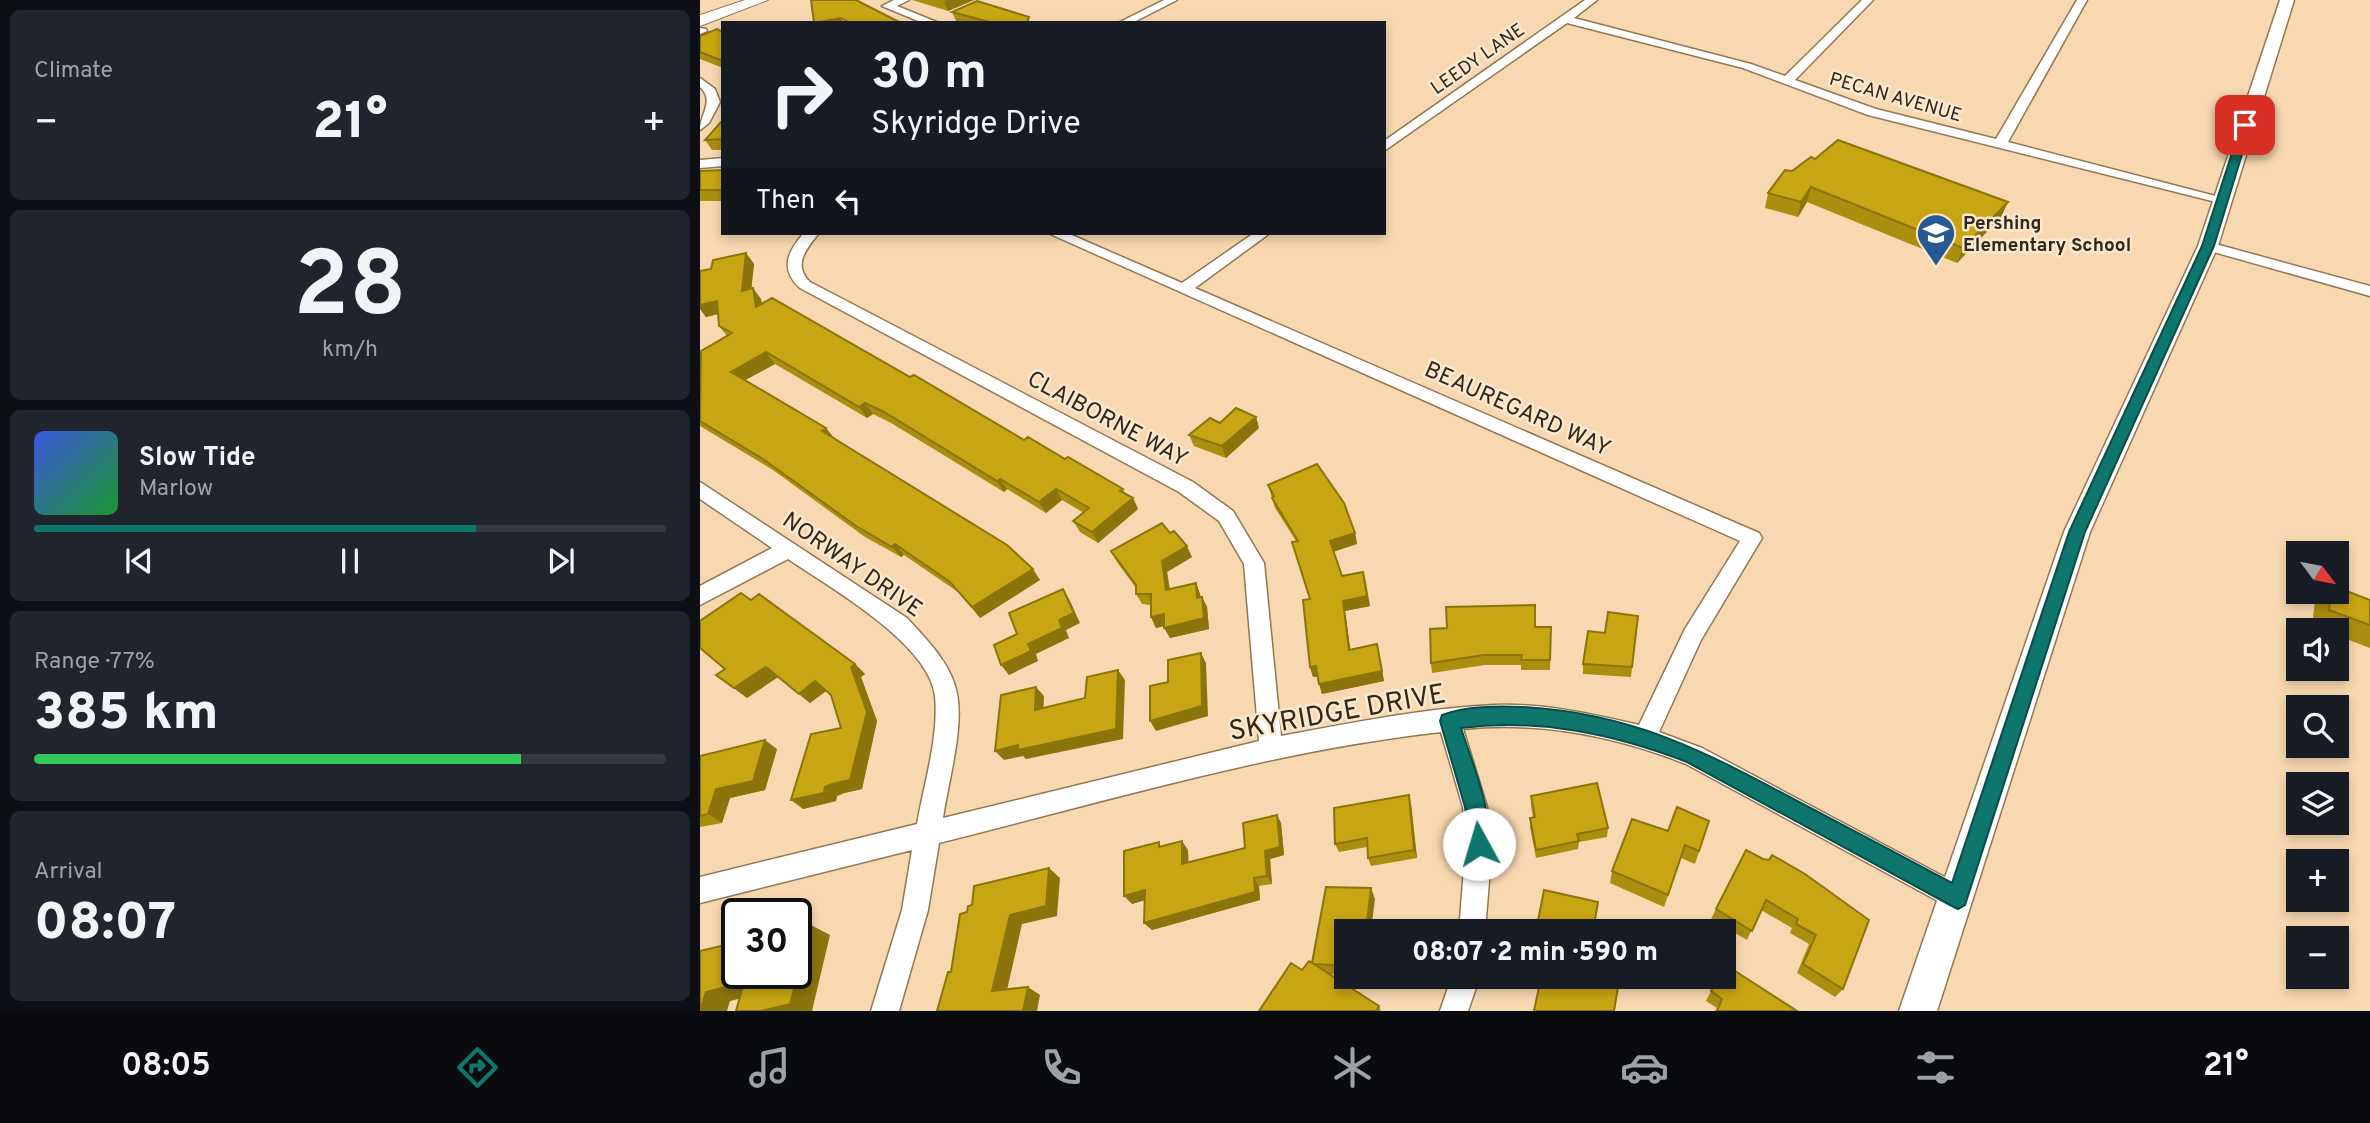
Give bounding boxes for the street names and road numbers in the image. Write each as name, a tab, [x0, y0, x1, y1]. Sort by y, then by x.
street label: LEEDY LANE	[1427, 18, 1530, 101]
street label: PECAN AVENUE	[1826, 68, 1964, 128]
street label: BEAUREGARD WAY	[1419, 356, 1615, 464]
street label: CLAIBORNE WAY	[1021, 366, 1192, 475]
street label: NORWAY DRIVE	[776, 507, 927, 625]
street label: SKYRIDGE DRIVE	[1226, 677, 1449, 751]

